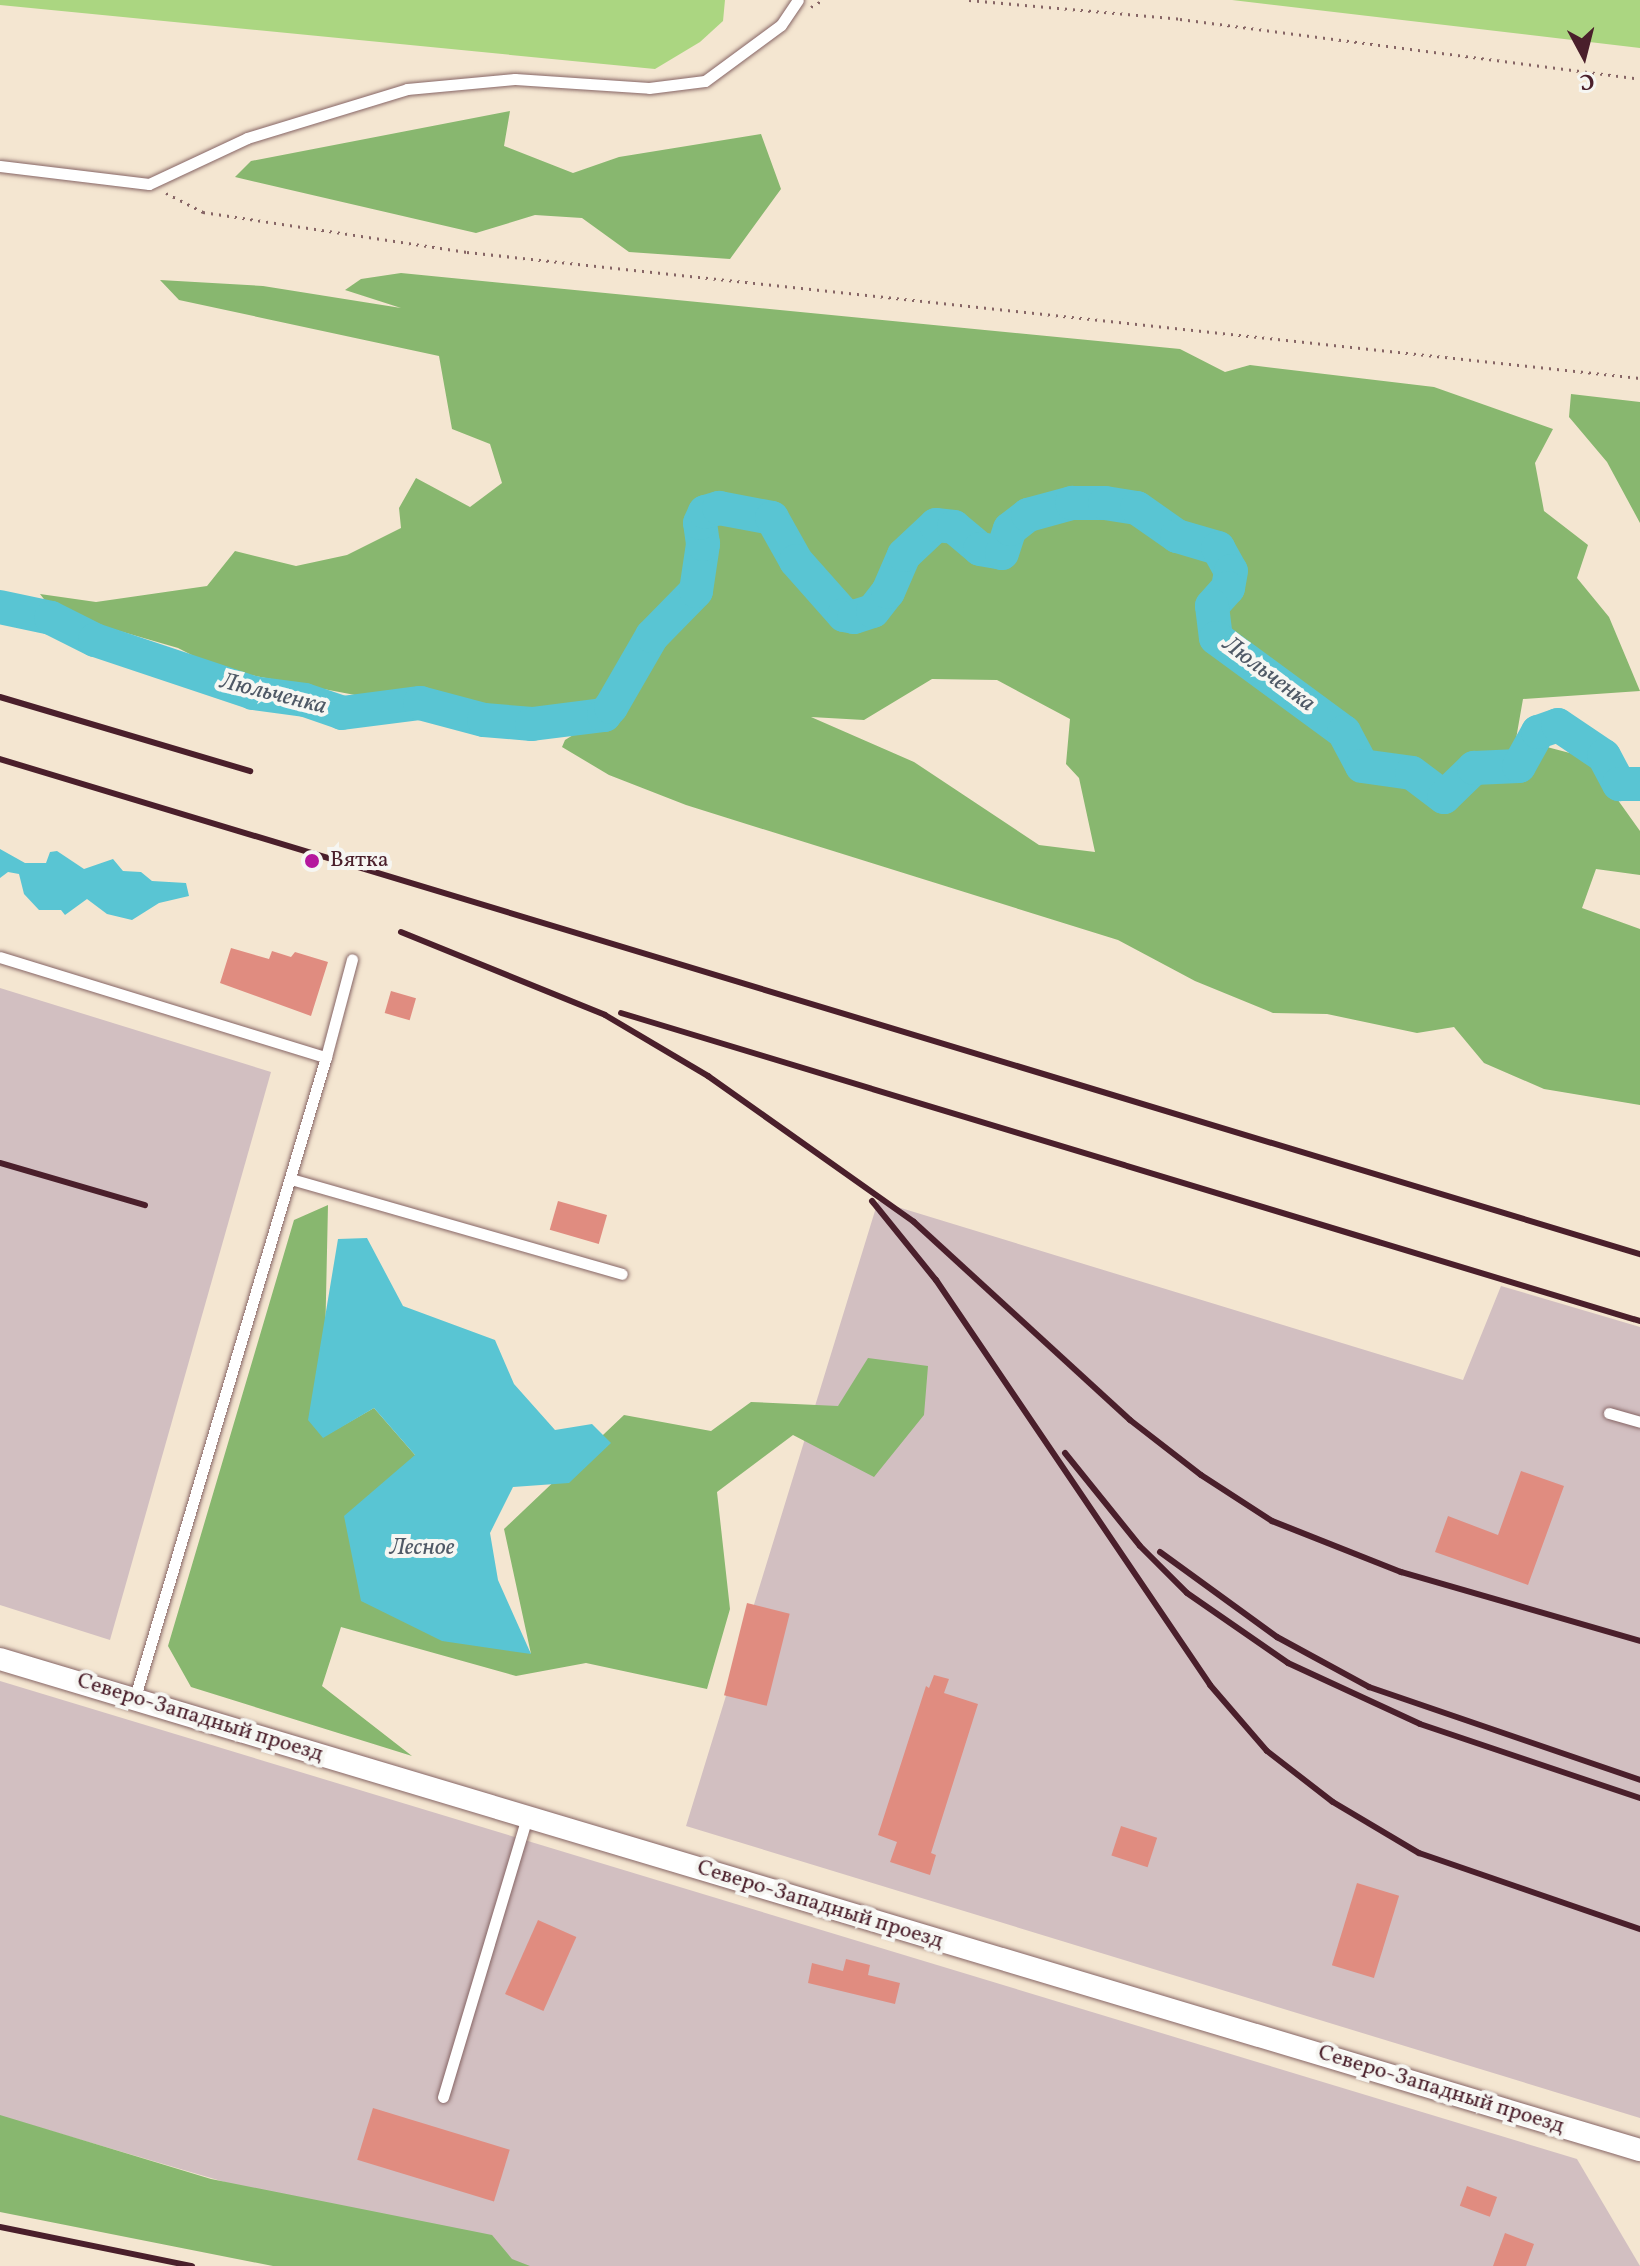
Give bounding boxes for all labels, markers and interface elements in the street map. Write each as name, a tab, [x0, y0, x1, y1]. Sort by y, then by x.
north arrow	[1544, 16, 1624, 96]
text: С	[1578, 64, 1596, 97]
water label: Люльченка	[1216, 631, 1320, 719]
water label: Люльченка	[217, 668, 329, 722]
place label: Вятка	[330, 848, 389, 874]
marker: Вятка	[301, 850, 323, 872]
water label: Лесное	[389, 1535, 455, 1563]
street label: Северо-Западный проезд	[74, 1668, 326, 1768]
street label: Северо-Западный проезд	[694, 1855, 946, 1955]
street label: Северо-Западный проезд	[1315, 2040, 1567, 2140]

